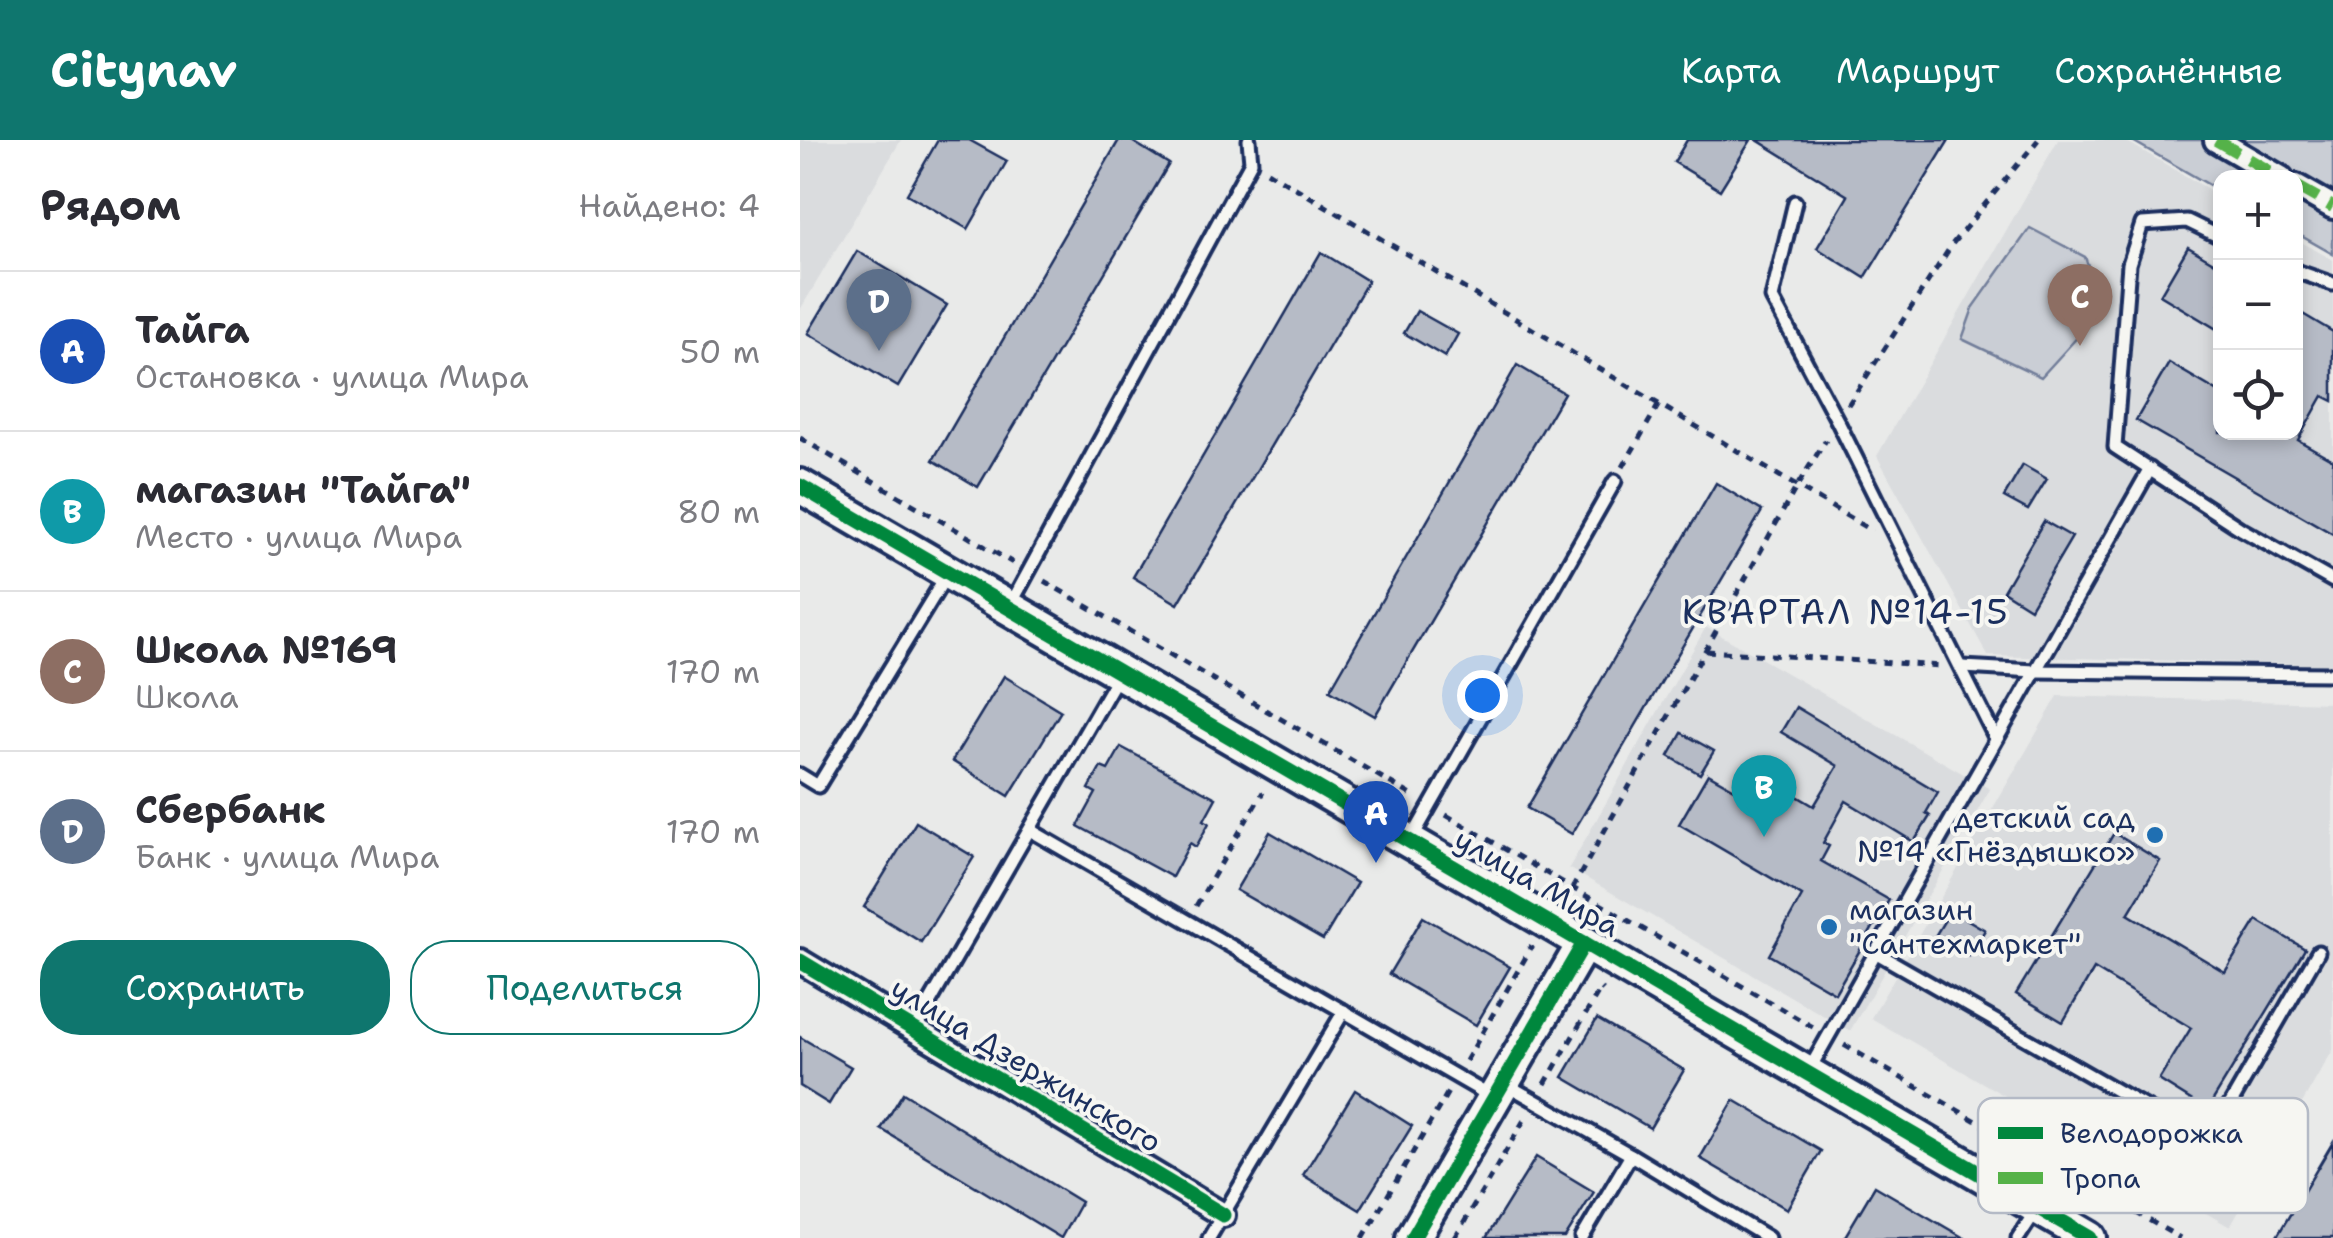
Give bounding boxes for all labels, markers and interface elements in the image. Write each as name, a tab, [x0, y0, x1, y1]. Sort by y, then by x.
text: Citynav	[50, 38, 237, 102]
text: Карта	[1681, 47, 1781, 94]
text: Маршрут	[1836, 47, 1999, 94]
text: Сохранённые	[2054, 47, 2283, 94]
map controls	[2213, 170, 2303, 440]
button: +	[2213, 170, 2303, 260]
text: Рядом	[40, 177, 181, 233]
text: Найдено: 4	[579, 184, 760, 227]
button: −	[2213, 260, 2303, 350]
pin: C	[2048, 264, 2112, 346]
pin: D	[846, 268, 912, 351]
text: Тайга	[135, 304, 250, 355]
text: A	[60, 330, 85, 373]
text: 50 m	[680, 330, 760, 373]
button: locate	[2213, 350, 2303, 440]
text: Остановка · улица Мира	[135, 355, 529, 398]
text: магазин "Тайга"	[135, 464, 471, 515]
text: B	[63, 490, 82, 533]
text: 80 m	[677, 490, 760, 533]
text: Место · улица Мира	[135, 515, 462, 558]
district label: КВАРТАЛ №14-15	[1682, 588, 2010, 635]
text: Школа №169	[135, 624, 398, 675]
text: C	[63, 650, 82, 693]
text: 170 m	[666, 650, 760, 693]
your location	[1457, 670, 1508, 721]
text: Школа	[135, 675, 239, 718]
pin: B	[1732, 754, 1796, 837]
pin: A	[1344, 780, 1408, 863]
text: Сбербанк	[135, 784, 326, 835]
place label: детский сад №14 «Гнёздышко»	[1857, 797, 2135, 872]
text: D	[61, 810, 84, 853]
text: 170 m	[666, 810, 760, 853]
street label: улица Мира	[1447, 819, 1628, 947]
marker: детский сад №14 «Гнёздышко»	[2144, 824, 2166, 846]
text: Банк · улица Мира	[135, 835, 439, 878]
place label: магазин "Сантехмаркет"	[1849, 889, 2081, 964]
marker: магазин "Сантехмаркет"	[1818, 916, 1840, 938]
button: Сохранить	[40, 940, 390, 1035]
button: Поделиться	[410, 940, 760, 1035]
street label: улица Дзержинского	[883, 967, 1169, 1162]
legend	[1978, 1098, 2308, 1213]
text: Велодорожка	[2060, 1114, 2243, 1152]
text: Тропа	[2060, 1159, 2140, 1197]

